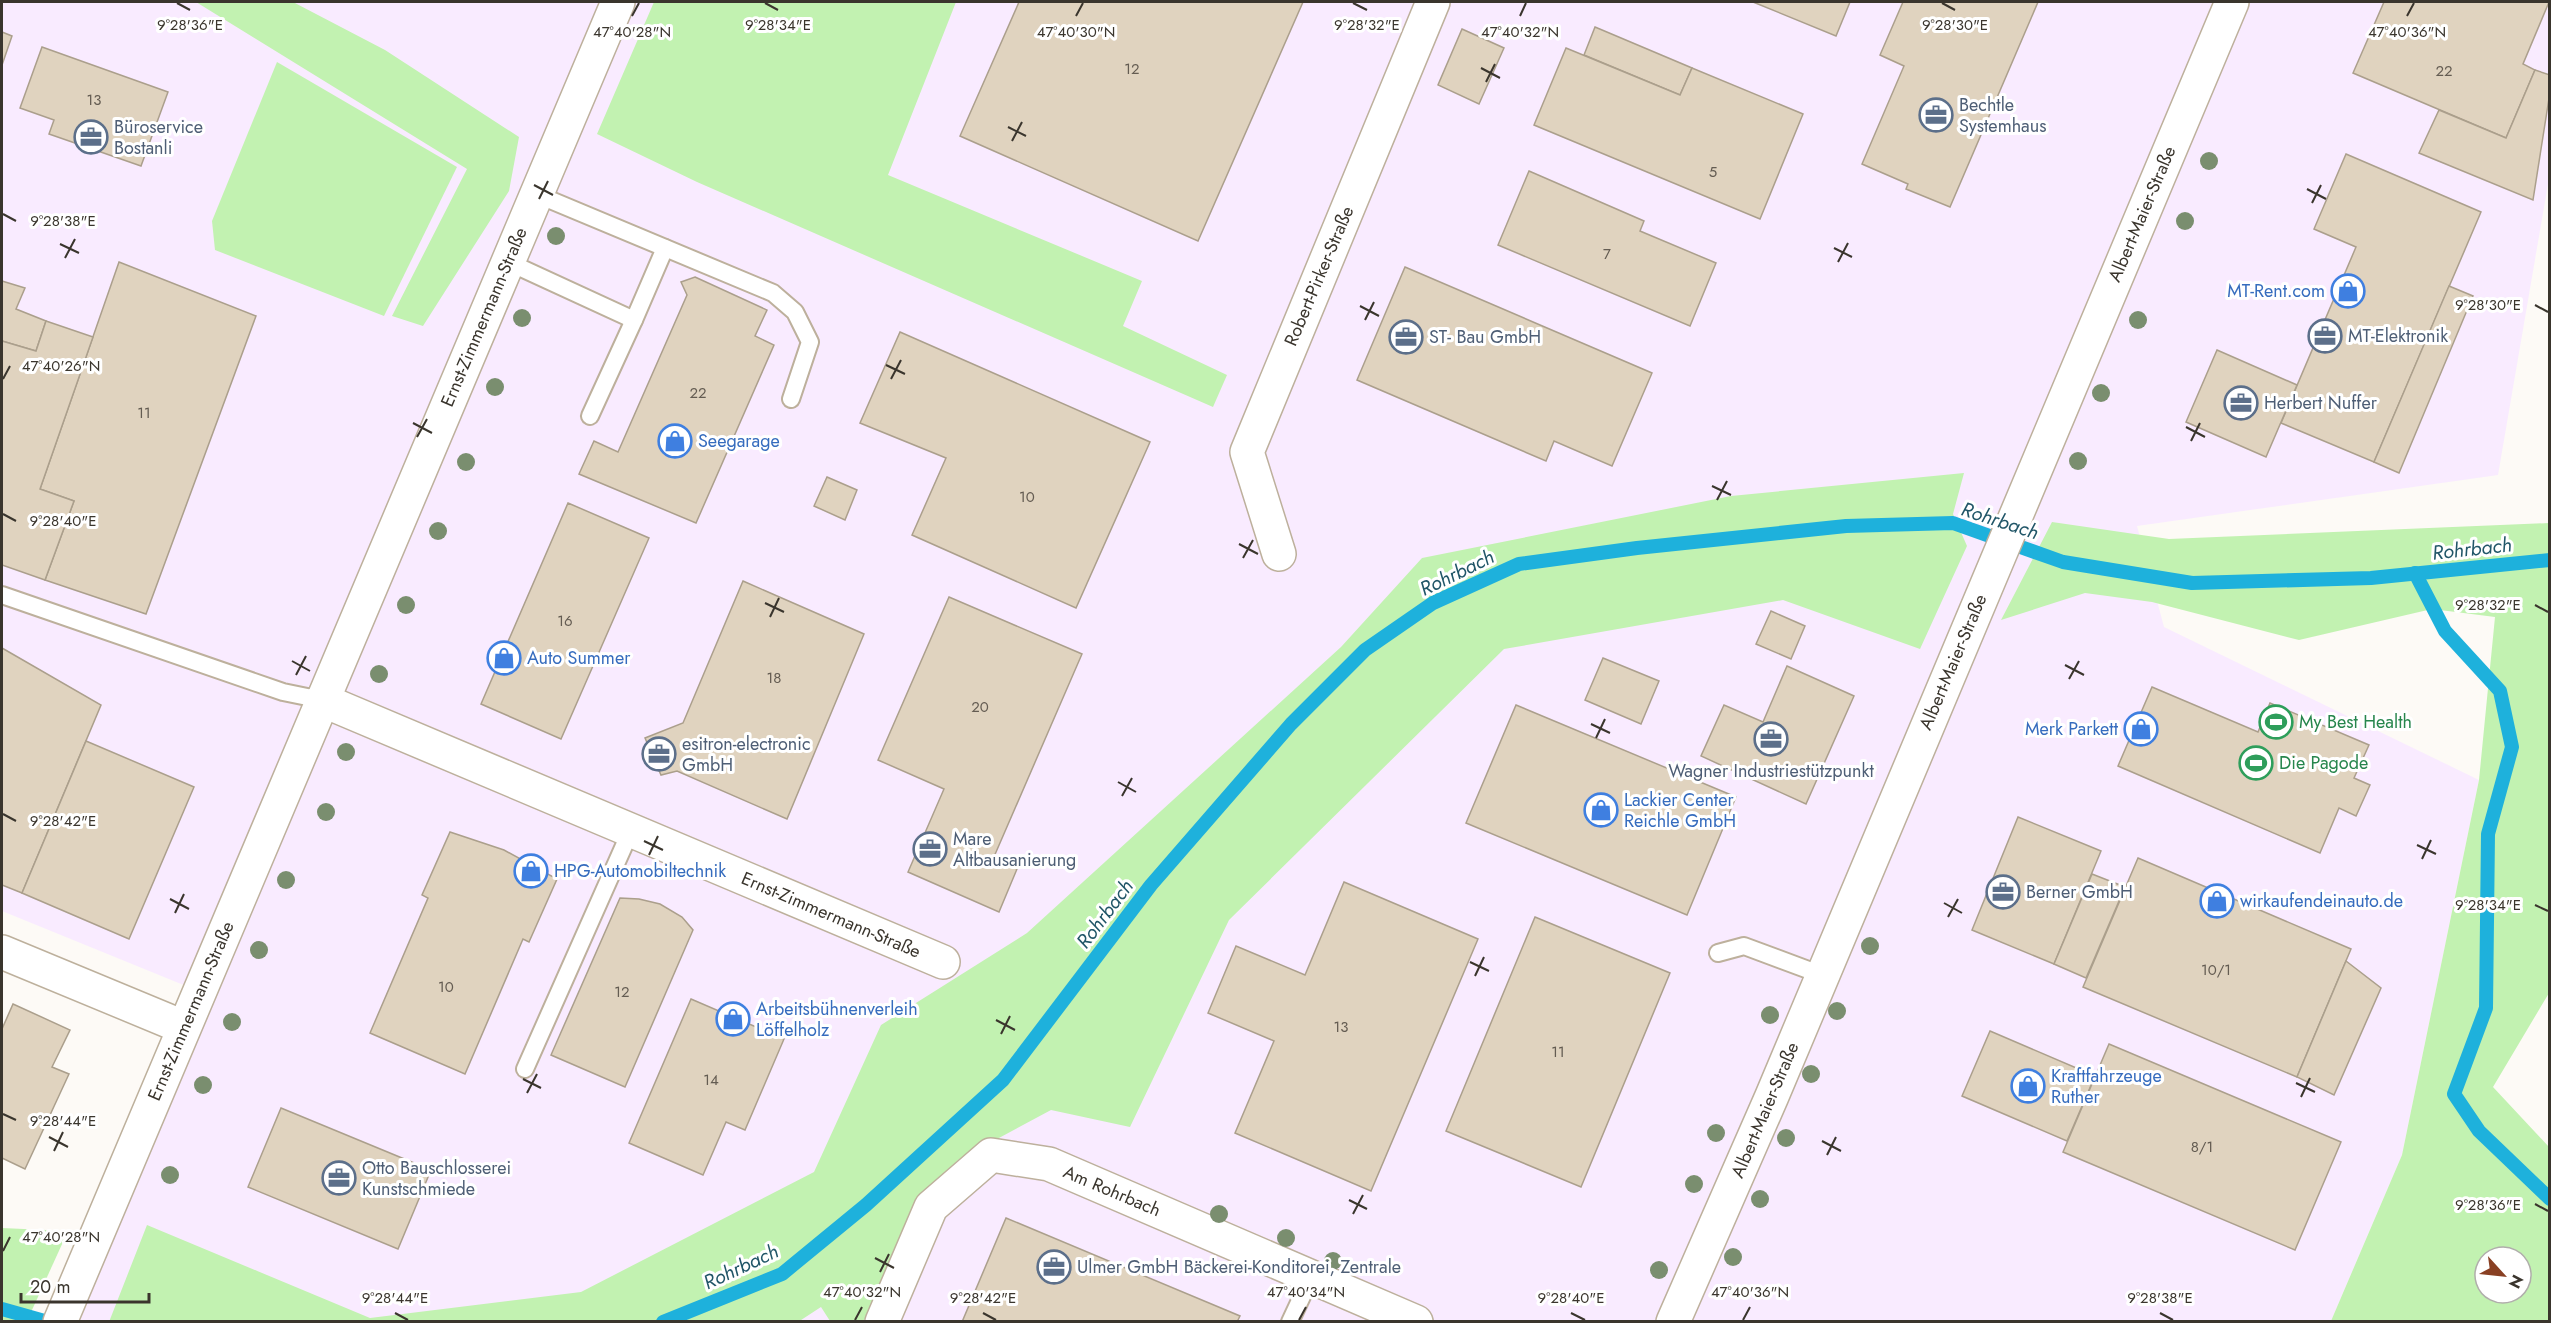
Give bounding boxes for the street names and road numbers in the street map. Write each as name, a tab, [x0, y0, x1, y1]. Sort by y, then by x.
street label: Albert-Maier-Straße	[2102, 142, 2182, 286]
street label: Robert-Pirker-Straße	[1278, 202, 1360, 350]
street label: Ernst-Zimmermann-Straße	[434, 223, 534, 411]
street label: Albert-Maier-Straße	[1913, 590, 1993, 734]
street label: Ernst-Zimmermann-Straße	[737, 865, 925, 965]
street label: Ernst-Zimmermann-Straße	[141, 917, 241, 1105]
street label: Albert-Maier-Straße	[1725, 1038, 1805, 1182]
street label: Am Rohrbach	[1059, 1159, 1165, 1223]

